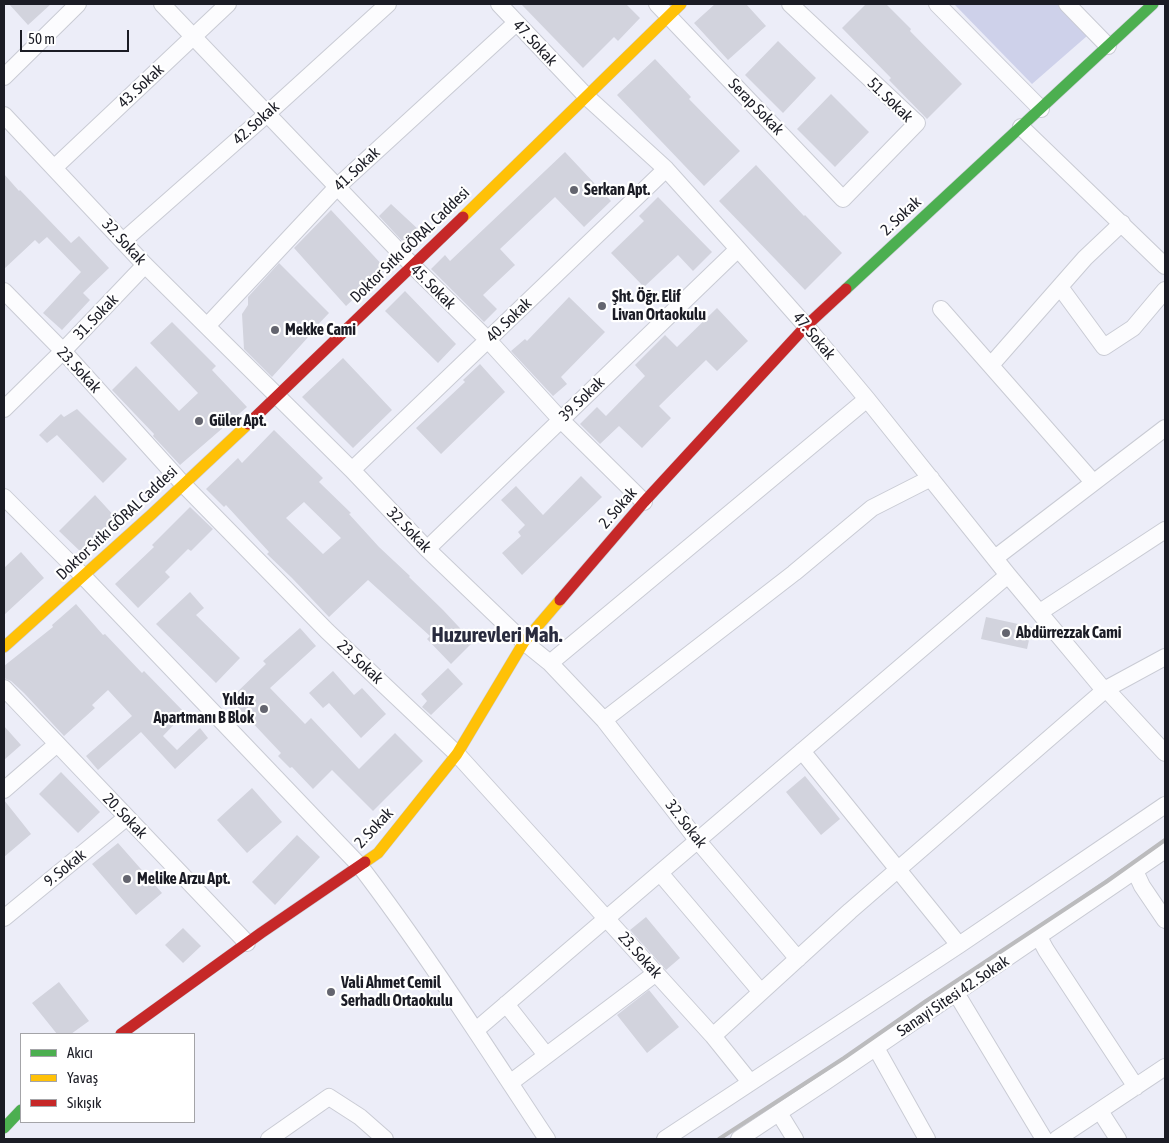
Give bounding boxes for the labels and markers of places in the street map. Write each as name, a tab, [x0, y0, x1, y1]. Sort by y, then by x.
place label: Serkan Apt.	[584, 180, 650, 200]
marker: Serkan Apt.	[568, 184, 580, 196]
place label: Şht. Öğr. Elif Livan Ortaokulu	[612, 287, 706, 325]
marker: Şht. Öğr. Elif Livan Ortaokulu	[596, 300, 608, 312]
place label: Mekke Cami	[285, 320, 356, 340]
marker: Mekke Cami	[269, 324, 281, 336]
place label: Güler Apt.	[209, 411, 266, 431]
marker: Güler Apt.	[193, 415, 205, 427]
place label: Abdürrezzak Cami	[1016, 623, 1121, 643]
marker: Abdürrezzak Cami	[1000, 627, 1012, 639]
place label: Yıldız Apartmanı B Blok	[153, 690, 254, 728]
marker: Yıldız Apartmanı B Blok	[258, 703, 270, 715]
place label: Melike Arzu Apt.	[137, 869, 230, 889]
marker: Melike Arzu Apt.	[121, 873, 133, 885]
place label: Vali Ahmet Cemil Serhadlı Ortaokulu	[341, 973, 453, 1011]
marker: Vali Ahmet Cemil Serhadlı Ortaokulu	[325, 986, 337, 998]

